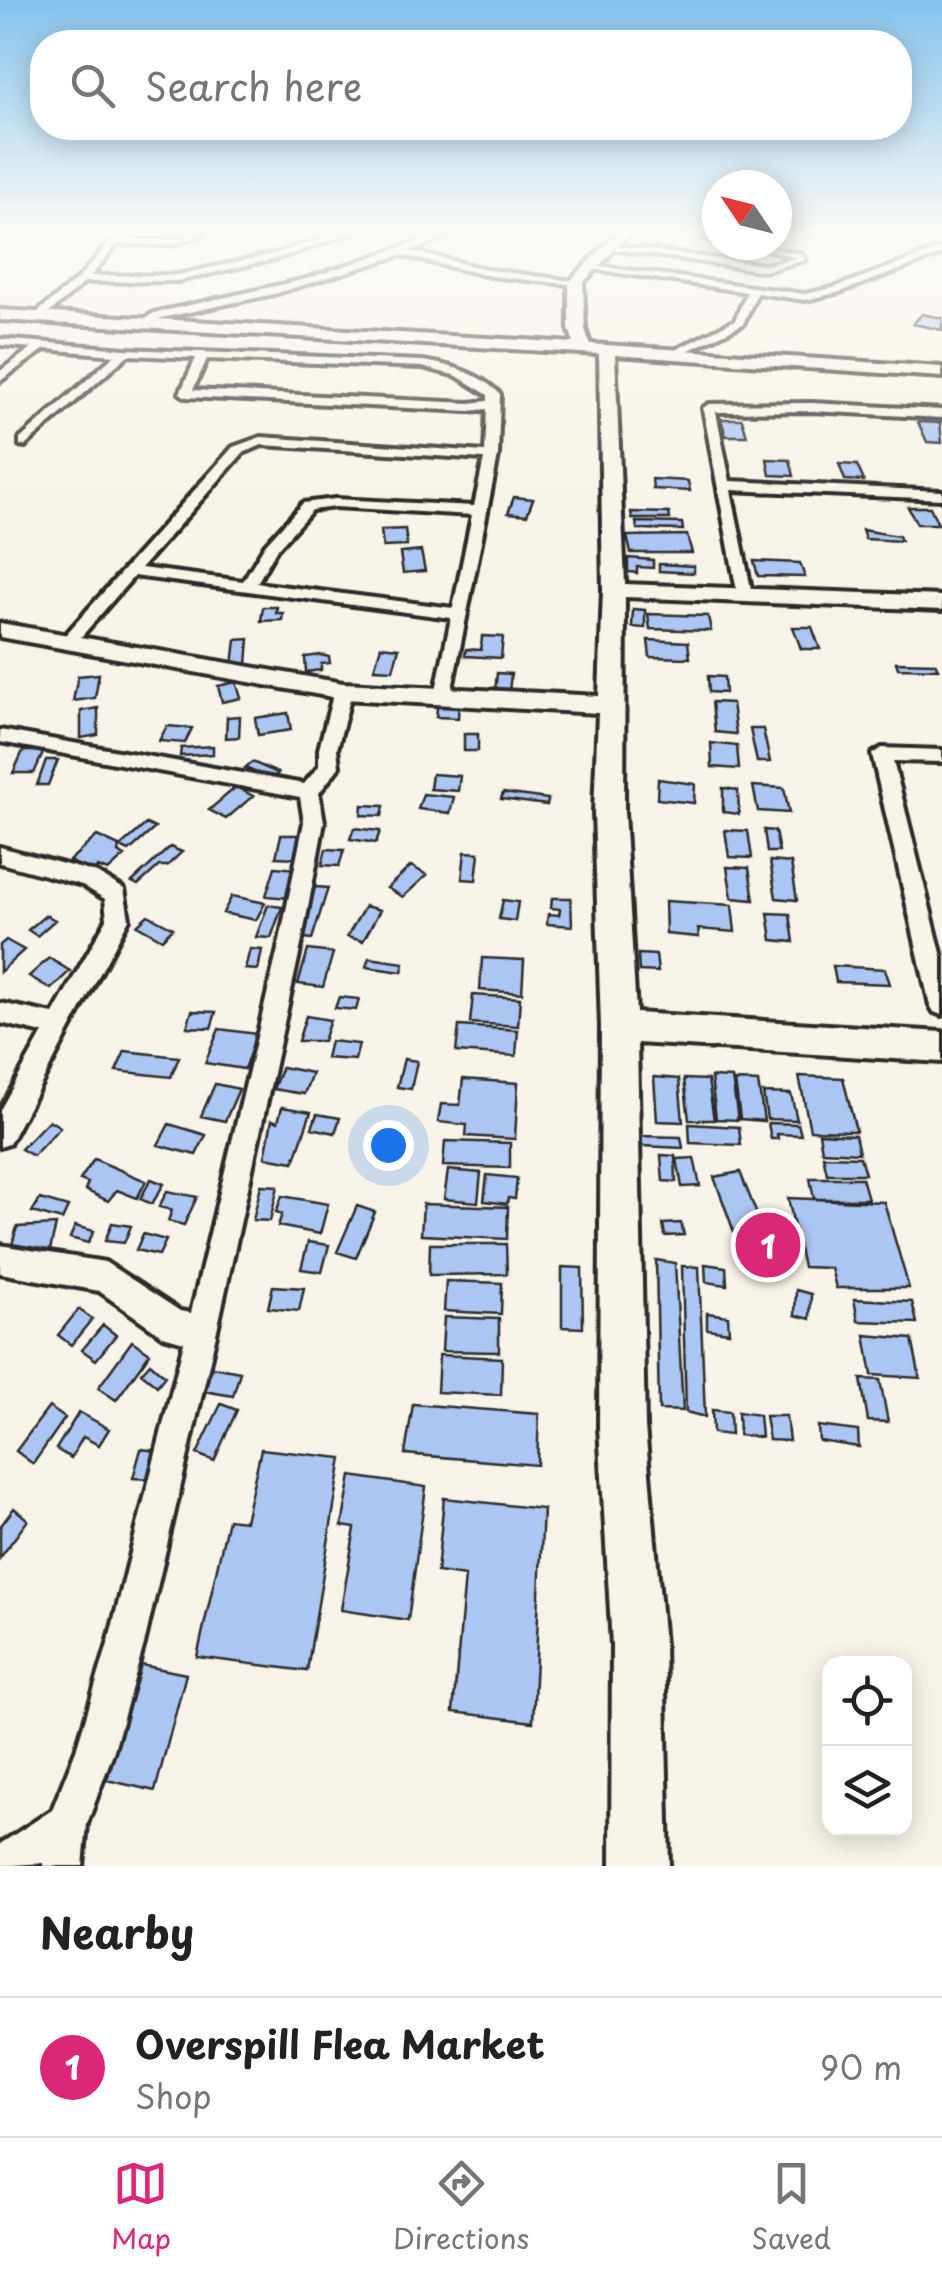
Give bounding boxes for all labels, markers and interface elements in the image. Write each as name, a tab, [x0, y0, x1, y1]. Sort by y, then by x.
search box	[30, 30, 912, 140]
text: Search here	[145, 57, 362, 114]
icon: search	[65, 58, 120, 113]
north arrow	[702, 170, 792, 260]
your location	[363, 1120, 414, 1171]
pin: 1	[736, 1208, 800, 1282]
map controls	[822, 1656, 912, 1836]
button: locate	[822, 1656, 912, 1746]
button: layers	[822, 1746, 912, 1836]
text: Nearby	[40, 1900, 194, 1963]
text: Overspill Flea Market	[135, 2015, 545, 2072]
text: 1	[65, 2043, 80, 2091]
text: 90 m	[820, 2043, 902, 2091]
text: Shop	[135, 2072, 212, 2120]
tab: Map	[111, 2156, 171, 2259]
tab: Directions	[393, 2156, 529, 2259]
tab: Saved	[751, 2156, 831, 2259]

